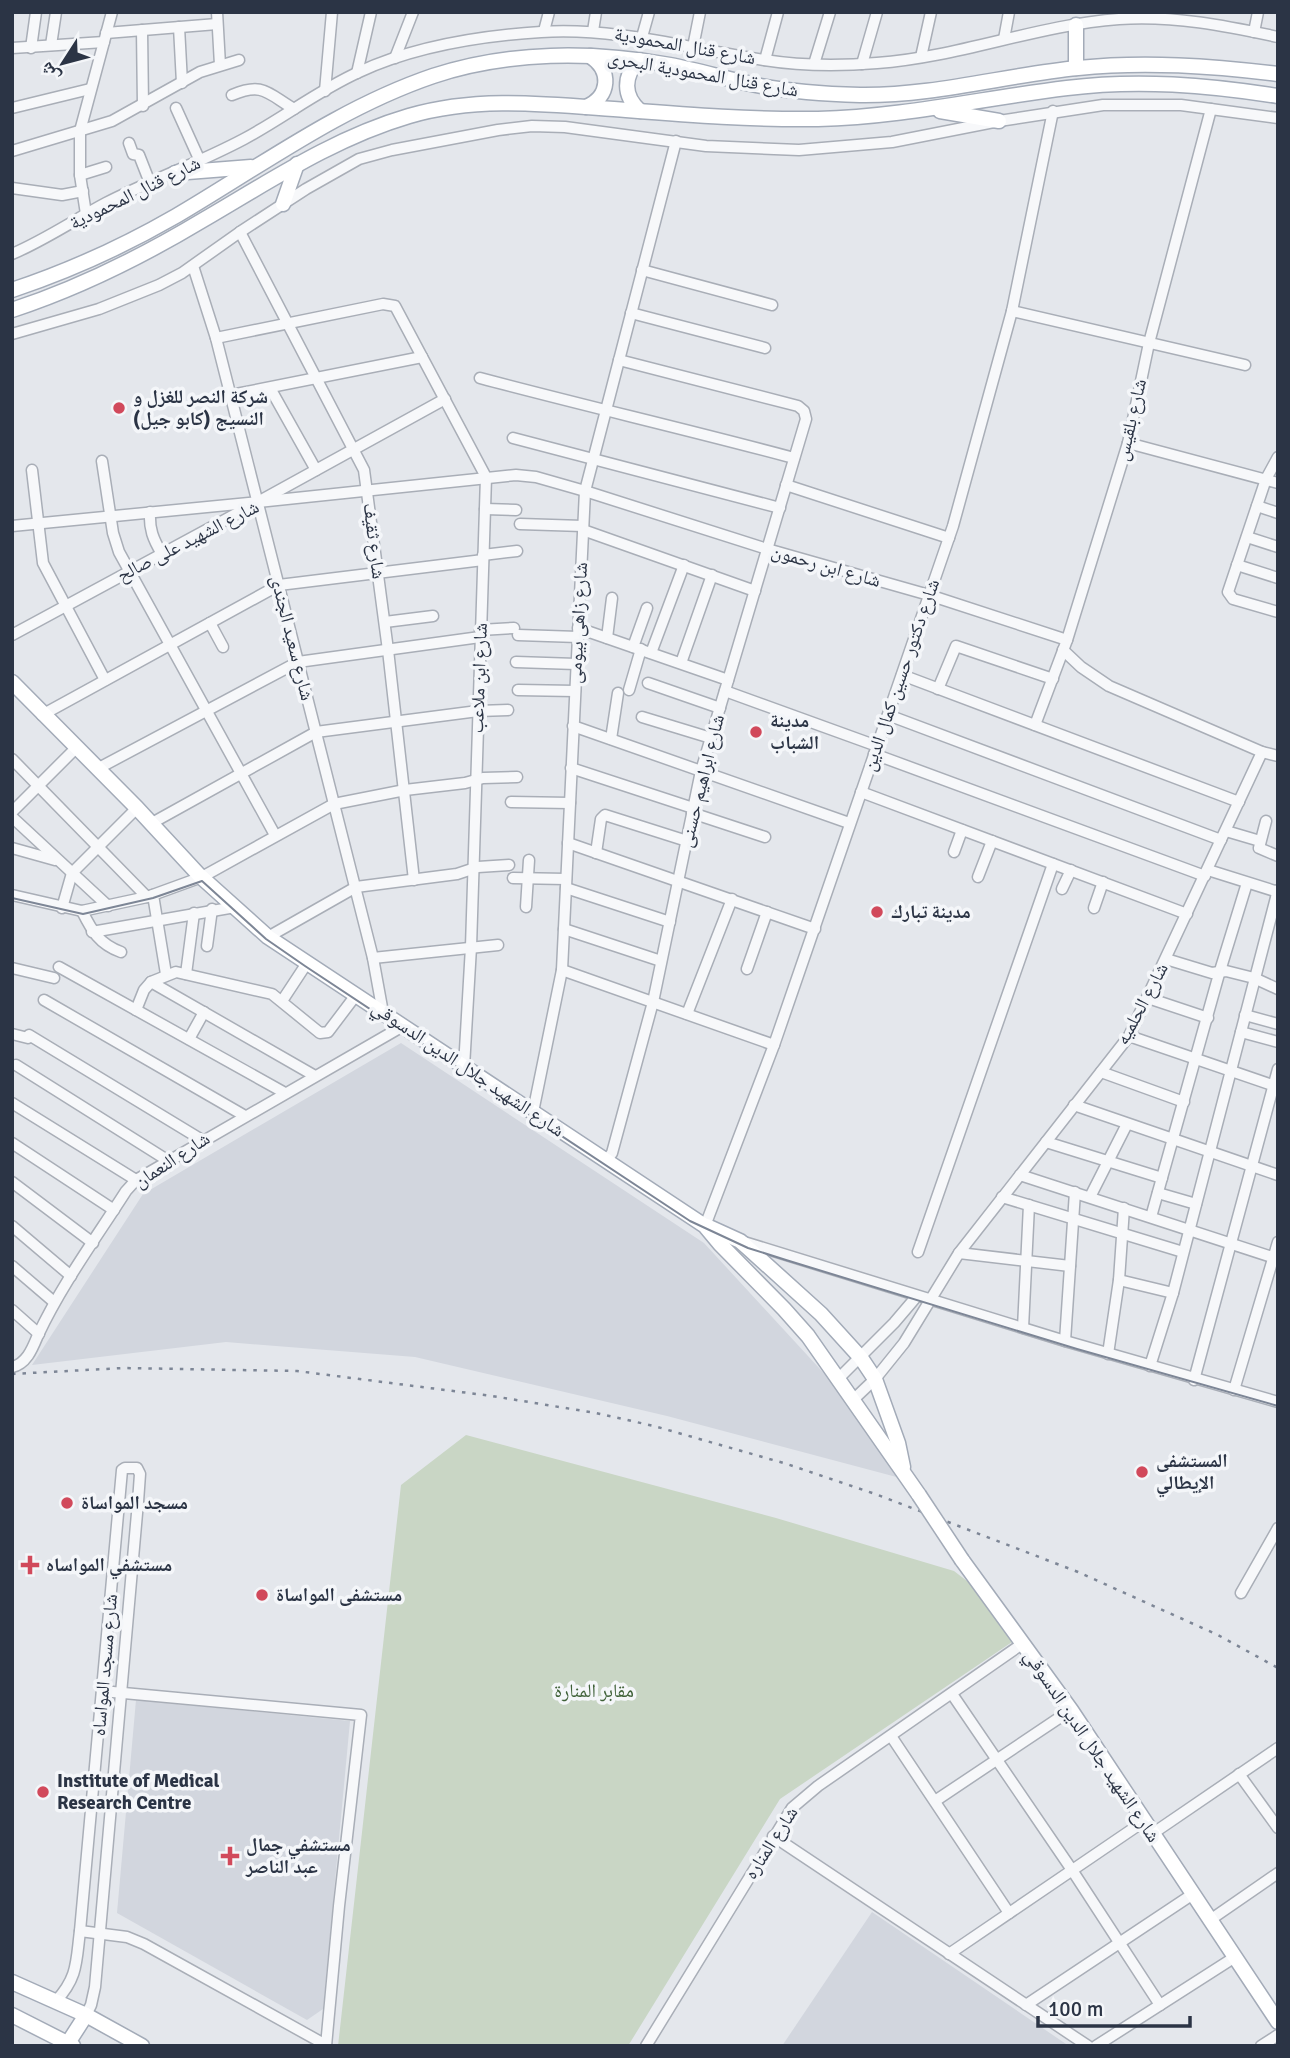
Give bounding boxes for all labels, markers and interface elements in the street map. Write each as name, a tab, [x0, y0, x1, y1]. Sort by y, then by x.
street label: شارع قنال المحمودية	[613, 22, 757, 70]
north arrow	[28, 28, 98, 98]
street label: شارع قنال المحمودية البحرى	[606, 45, 800, 103]
text: ش	[34, 57, 66, 88]
street label: شارع قنال المحمودية	[66, 151, 204, 235]
street label: شارع بلقيس	[1110, 377, 1152, 463]
place label: شركة النصر للغزل و النسيج (كابو جيل)	[133, 385, 268, 431]
marker: شركة النصر للغزل و النسيج (كابو جيل)	[111, 400, 127, 416]
street label: شارع الشهيد على صالح	[113, 495, 263, 587]
street label: شارع ثقيف	[357, 502, 391, 580]
street label: شارع ابن رحمون	[769, 539, 883, 593]
street label: شارع زاهى بيومى	[563, 562, 593, 684]
street label: شارع سعيد الجندى	[265, 573, 319, 703]
street label: شارع دكتور حسين كمال الدين	[857, 576, 945, 774]
street label: شارع ابن ملاعب	[465, 622, 493, 734]
place label: مدينة الشباب	[770, 709, 819, 755]
street label: شارع ابراهيم حسنى	[674, 712, 730, 850]
marker: مدينة الشباب	[748, 724, 764, 740]
place label: مدينة تبارك	[891, 900, 971, 924]
marker: مدينة تبارك	[869, 904, 885, 920]
street label: شارع الحلميه	[1110, 959, 1174, 1049]
street label: شارع الشهيد جلال الدين الدسوقي	[366, 996, 569, 1145]
street label: شارع النعمان	[129, 1126, 215, 1194]
place label: المستشفى الإيطالي	[1156, 1449, 1228, 1498]
marker: المستشفى الإيطالي	[1134, 1464, 1150, 1480]
place label: مسجد المواساة	[81, 1491, 188, 1515]
marker: مسجد المواساة	[59, 1495, 75, 1511]
place label: مستشفي المواساه	[46, 1553, 172, 1580]
marker: مستشفي المواساه	[20, 1555, 40, 1575]
place label: مستشفى المواساة	[276, 1583, 402, 1607]
marker: مستشفى المواساة	[254, 1587, 270, 1603]
street label: شارع مسجد المواساه	[87, 1593, 123, 1737]
street label: شارع الشهيد جلال الدين الدسوقي	[1016, 1645, 1165, 1848]
park label: مقابر المنارة	[554, 1679, 634, 1703]
place label: Institute of Medical Research Centre	[57, 1769, 220, 1815]
marker: Institute of Medical Research Centre	[35, 1784, 51, 1800]
street label: شارع المناره	[739, 1802, 803, 1884]
place label: مستشفي جمال عبد الناصر	[245, 1833, 351, 1879]
marker: مستشفي جمال عبد الناصر	[220, 1846, 240, 1866]
scale bar	[1038, 1984, 1190, 2028]
text: 100 m	[1048, 1996, 1103, 2022]

